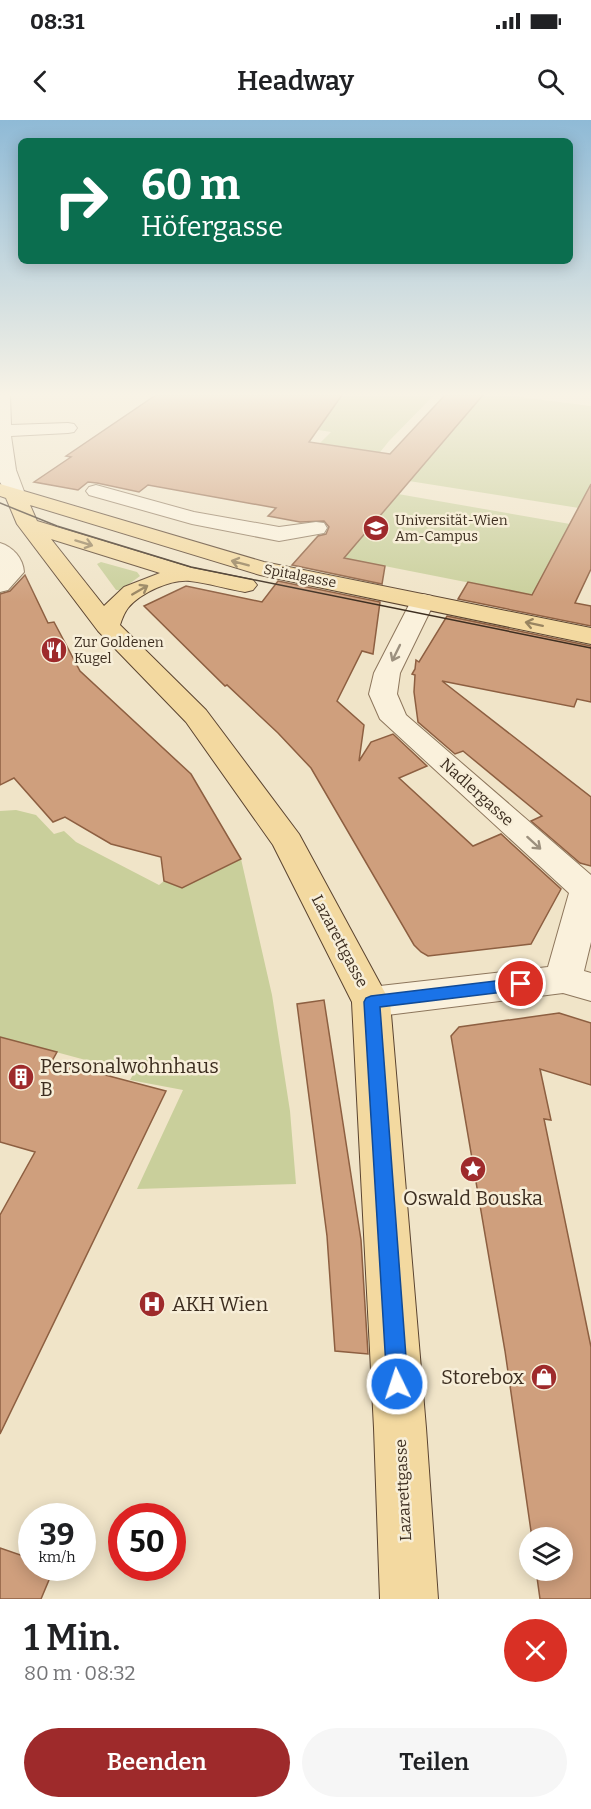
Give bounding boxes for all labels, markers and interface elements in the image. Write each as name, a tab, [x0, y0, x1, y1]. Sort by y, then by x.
text: 08:31	[30, 8, 85, 35]
icon: back	[24, 65, 57, 98]
text: Headway	[237, 65, 354, 97]
icon: search	[534, 65, 567, 98]
text: 60 m	[141, 160, 240, 210]
icon: right	[42, 162, 120, 240]
text: Höfergasse	[141, 211, 283, 243]
place label: Universität-Wien Am-Campus	[395, 512, 508, 545]
school or university icon: Universität-Wien Am-Campus	[361, 513, 391, 543]
one-way arrow	[74, 538, 93, 549]
one-way arrow	[231, 557, 250, 568]
street label: Spitalgasse	[262, 561, 338, 591]
one-way arrow	[131, 583, 148, 595]
one-way arrow	[524, 618, 544, 629]
place label: Zur Goldenen Kugel	[74, 634, 164, 667]
restaurant icon: Zur Goldenen Kugel	[39, 635, 69, 665]
one-way arrow	[390, 644, 402, 662]
street label: Nadlergasse	[436, 754, 518, 830]
one-way arrow	[527, 836, 542, 850]
street label: Lazarettgasse	[308, 891, 372, 991]
pin	[495, 958, 546, 1009]
icon: arrive	[504, 967, 537, 1000]
place label: Personalwohnhaus B	[40, 1054, 219, 1101]
building icon: Personalwohnhaus B	[6, 1062, 36, 1092]
place icon: Oswald Bouska	[458, 1154, 488, 1184]
place label: Oswald Bouska	[403, 1186, 543, 1210]
hospital icon: AKH Wien	[137, 1289, 167, 1319]
place label: AKH Wien	[172, 1292, 268, 1316]
position arrow	[365, 1352, 429, 1416]
shop icon: Storebox	[529, 1362, 559, 1392]
place label: Storebox	[441, 1365, 524, 1389]
street label: Lazarettgasse	[391, 1438, 415, 1542]
speed limit sign: 50	[108, 1503, 186, 1581]
text: 39	[39, 1517, 75, 1553]
map controls	[519, 1527, 573, 1581]
button: layers	[519, 1527, 573, 1581]
text: km/h	[38, 1548, 76, 1566]
text: 1 Min.	[24, 1616, 120, 1660]
button: close	[504, 1619, 567, 1682]
text: 80 m · 08:32	[24, 1661, 135, 1685]
button: Beenden	[24, 1728, 290, 1797]
button: Teilen	[302, 1728, 567, 1797]

